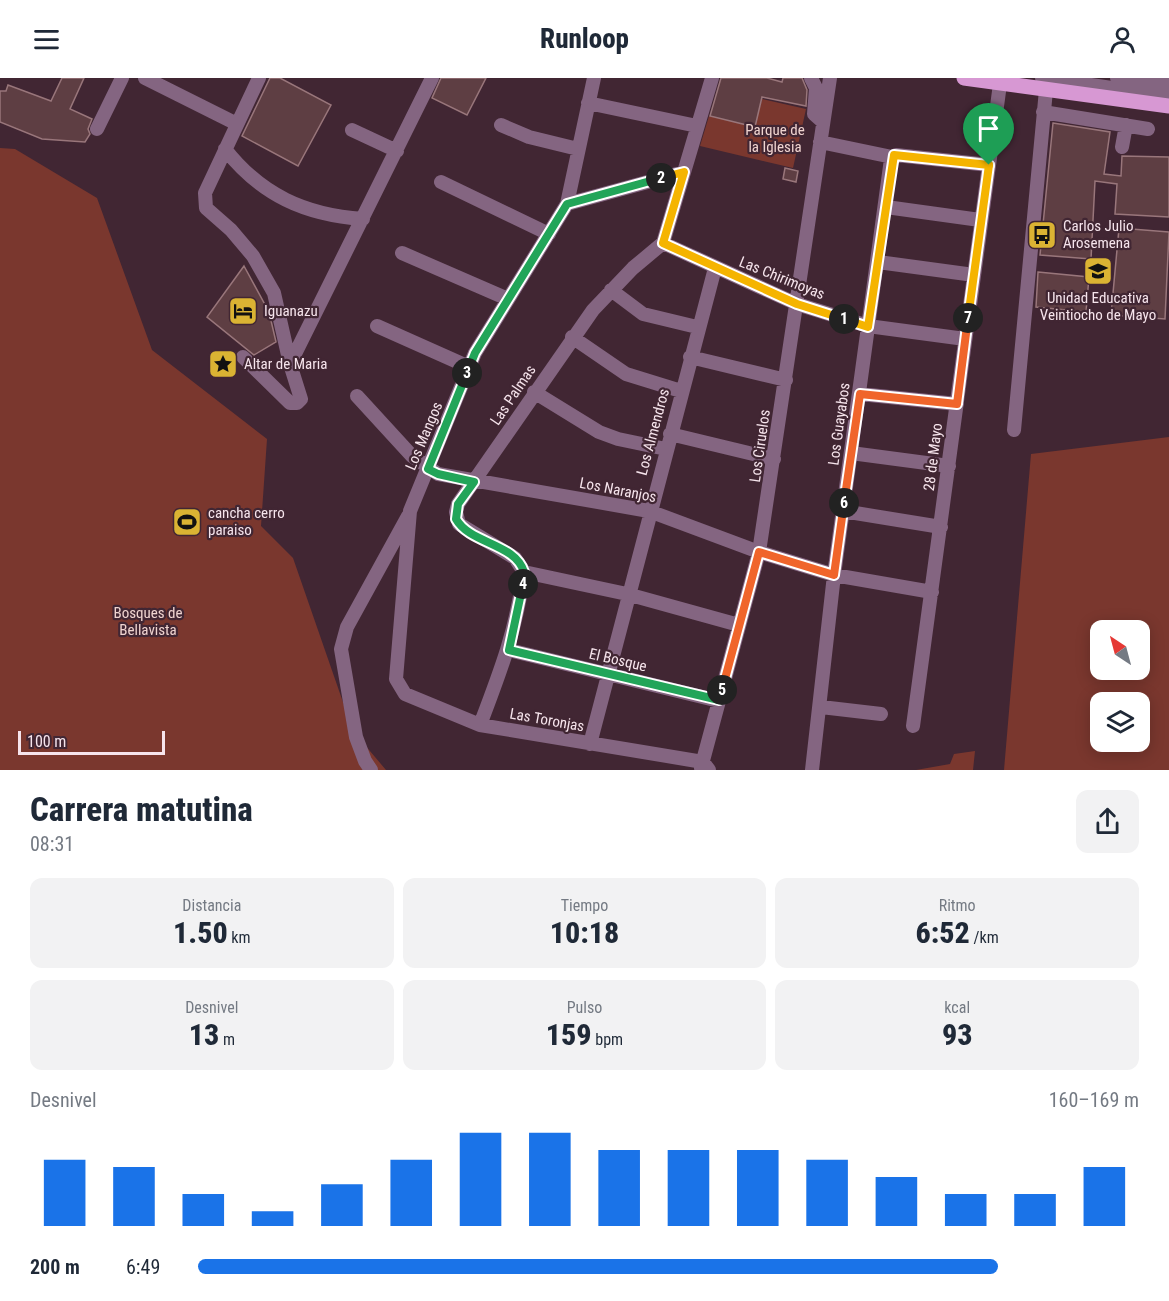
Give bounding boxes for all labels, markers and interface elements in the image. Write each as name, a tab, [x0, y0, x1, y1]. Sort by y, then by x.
icon: menu	[30, 23, 63, 56]
text: Runloop	[540, 23, 629, 55]
icon: person	[1106, 23, 1139, 56]
pin	[963, 103, 1014, 165]
icon: arrive	[972, 112, 1005, 145]
park label: Parque de la Iglesia	[745, 121, 805, 156]
pin: 2	[646, 163, 676, 193]
text: 2	[657, 168, 665, 187]
place label: Carlos Julio Arosemena	[1063, 217, 1133, 252]
bus stop icon: Carlos Julio Arosemena	[1026, 219, 1058, 251]
street label: Las Chirimoyas	[737, 253, 828, 303]
school or university icon: Unidad Educativa Veintiocho de Mayo	[1082, 255, 1114, 287]
place label: Unidad Educativa Veintiocho de Mayo	[1040, 289, 1156, 324]
hotel icon: Iguanazu	[227, 295, 259, 327]
place label: Iguanazu	[264, 302, 318, 320]
pin: 7	[953, 303, 983, 333]
pin: 1	[829, 304, 859, 334]
text: 7	[964, 308, 972, 327]
text: 1	[840, 309, 848, 328]
place icon: Altar de Maria	[207, 348, 239, 380]
place label: Altar de Maria	[244, 355, 327, 373]
pin: 3	[452, 358, 482, 388]
street label: Las Palmas	[486, 361, 540, 429]
text: 3	[463, 363, 471, 382]
street label: Los Guayabos	[824, 381, 854, 466]
street label: Los Almendros	[633, 387, 673, 477]
street label: Los Mangos	[402, 399, 447, 473]
street label: Los Ciruelos	[746, 408, 774, 484]
street label: 28 de Mayo	[920, 422, 946, 492]
street label: Los Naranjos	[578, 474, 658, 506]
pin: 6	[829, 488, 859, 518]
text: 6	[840, 493, 848, 512]
place label: cancha cerro paraiso	[208, 504, 285, 539]
sports icon: cancha cerro paraiso	[171, 506, 203, 538]
pin: 4	[508, 569, 538, 599]
text: 4	[519, 574, 527, 593]
park label: Bosques de Bellavista	[113, 604, 183, 639]
north arrow	[1090, 620, 1150, 680]
map controls	[1090, 620, 1150, 752]
street label: El Bosque	[587, 645, 649, 675]
pin: 5	[707, 675, 737, 705]
text: 5	[718, 680, 726, 699]
button: layers	[1090, 692, 1150, 752]
street label: Las Toronjas	[508, 705, 586, 735]
scale bar	[18, 728, 165, 756]
text: 100 m	[27, 732, 66, 751]
text: Carrera matutina	[30, 790, 253, 829]
button: share	[1076, 790, 1139, 853]
text: 08:31	[30, 832, 74, 856]
text: Distancia	[182, 896, 241, 915]
text: Tiempo	[561, 896, 608, 915]
text: Ritmo	[939, 896, 976, 915]
text: 1.50	[173, 915, 228, 950]
text: 10:18	[550, 915, 619, 950]
text: 6:52	[916, 915, 970, 950]
text: km	[228, 928, 251, 947]
text: /km	[970, 928, 999, 947]
text: Desnivel	[185, 998, 238, 1017]
text: Pulso	[567, 998, 602, 1017]
text: kcal	[944, 998, 970, 1017]
text: 13	[189, 1017, 219, 1052]
text: 159	[546, 1017, 592, 1052]
text: 93	[942, 1017, 972, 1052]
text: m	[219, 1030, 235, 1049]
text: bpm	[592, 1030, 623, 1049]
text: Desnivel	[30, 1088, 97, 1112]
text: 160–169 m	[1049, 1088, 1139, 1112]
text: 200 m	[30, 1255, 80, 1279]
text: 6:49	[126, 1255, 160, 1279]

